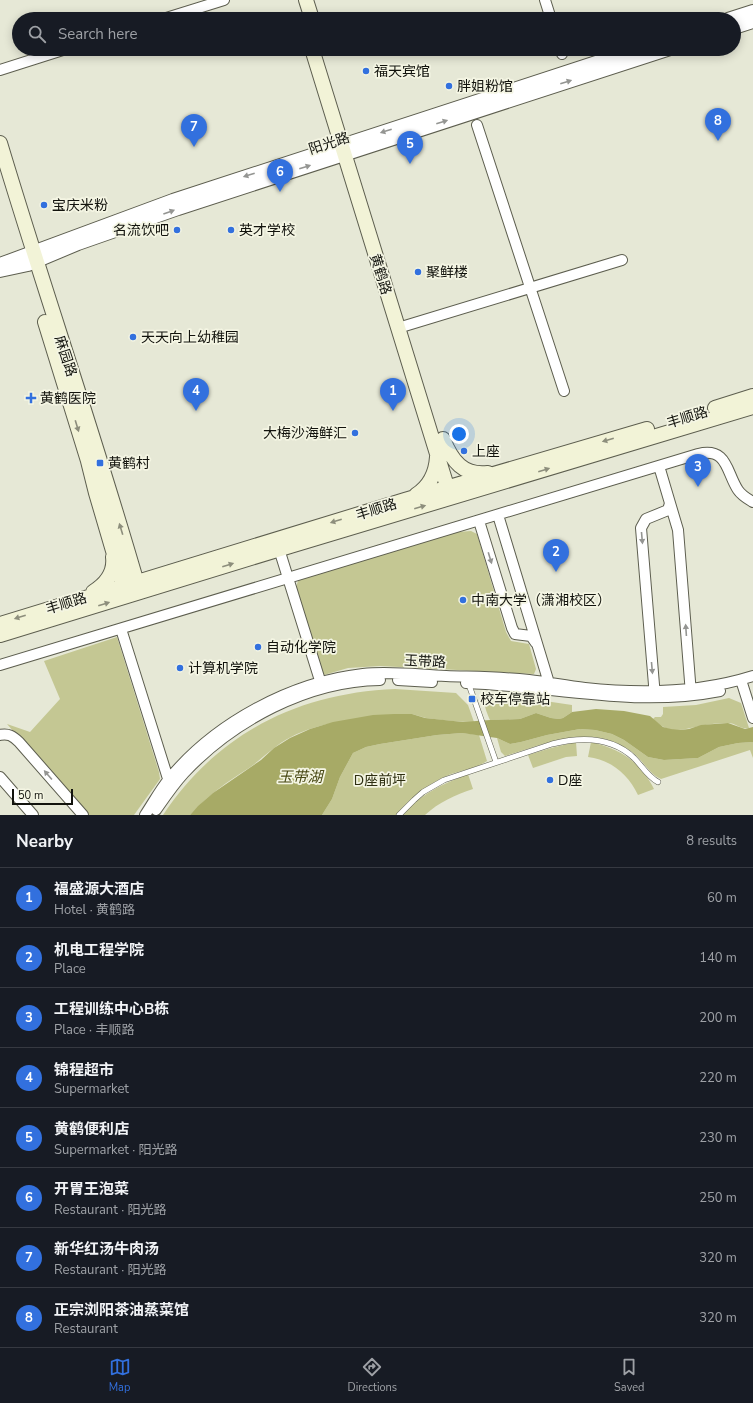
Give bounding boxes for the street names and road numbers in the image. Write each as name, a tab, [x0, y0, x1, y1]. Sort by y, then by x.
street label: 阳光路	[306, 128, 352, 159]
street label: 黄鹤路	[365, 251, 396, 297]
street label: 麻园路	[50, 333, 81, 379]
street label: 丰顺路	[664, 402, 710, 433]
street label: 丰顺路	[353, 494, 399, 525]
street label: 丰顺路	[43, 588, 89, 619]
street label: 玉带路	[404, 651, 446, 672]

